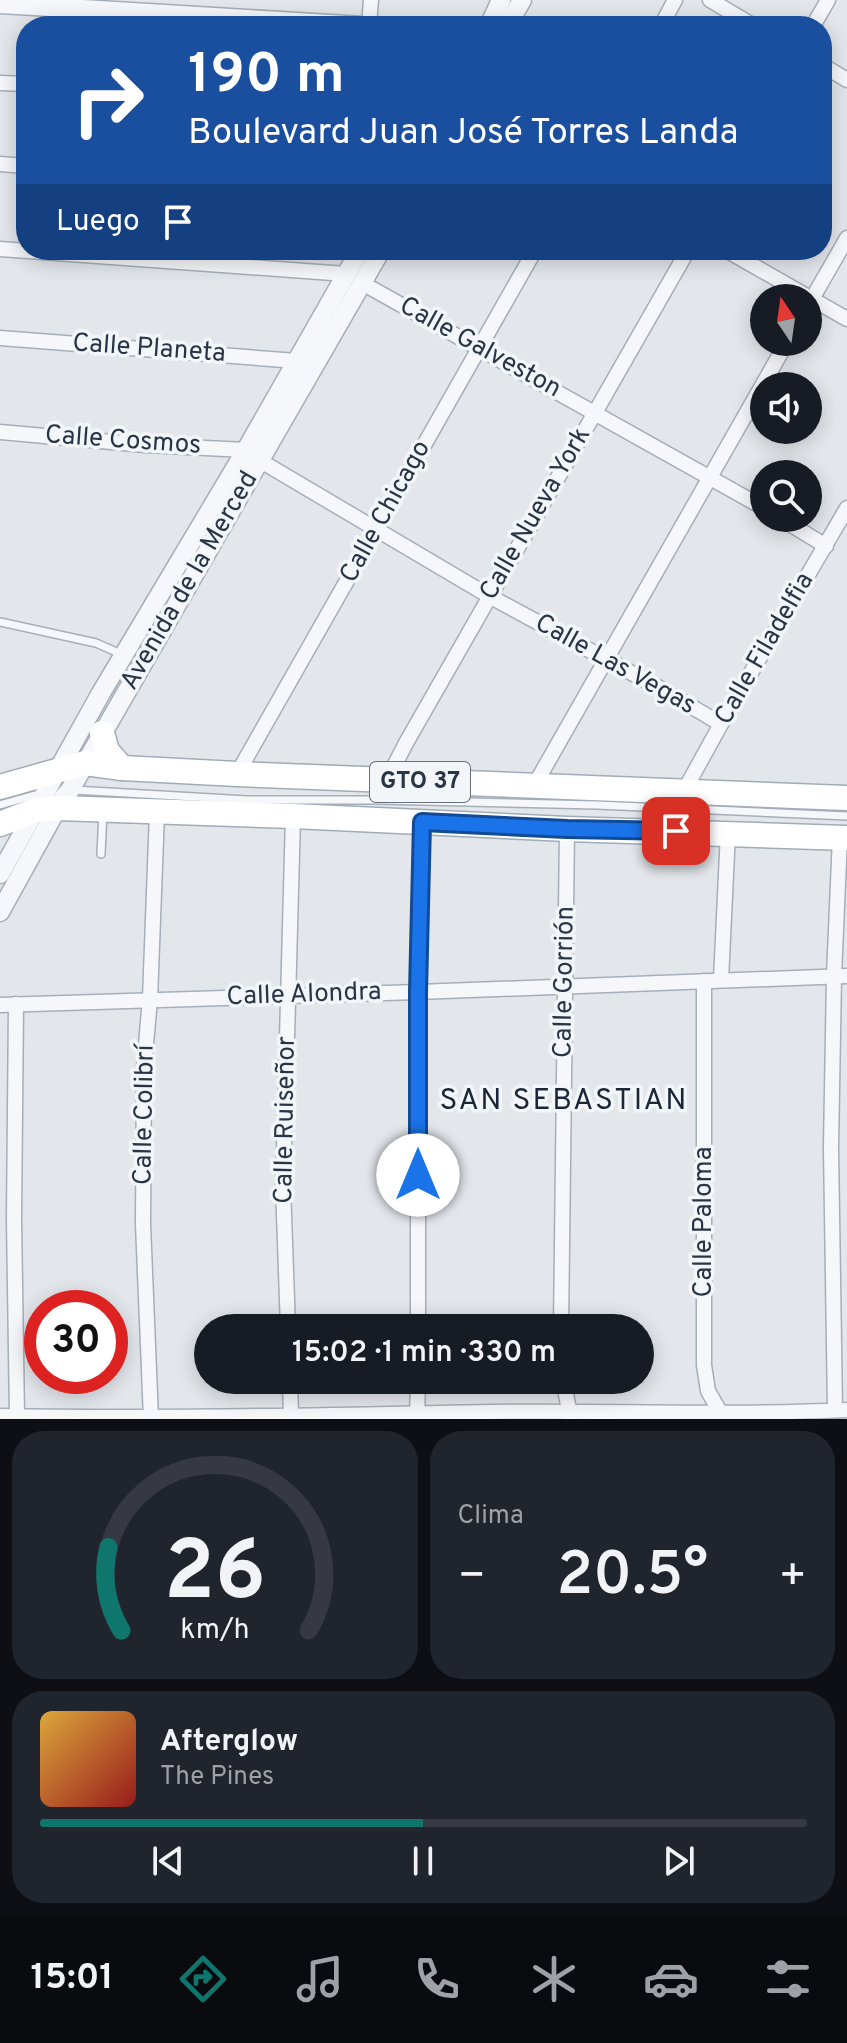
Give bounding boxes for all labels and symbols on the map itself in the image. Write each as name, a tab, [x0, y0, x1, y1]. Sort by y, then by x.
north arrow	[750, 284, 822, 356]
street label: Calle Galveston	[393, 290, 567, 406]
street label: Calle Planeta	[71, 327, 227, 371]
street label: Calle Cosmos	[44, 419, 202, 463]
street label: Calle Nueva York	[473, 422, 599, 606]
street label: Calle Chicago	[333, 435, 439, 589]
street label: Avenida de la Merced	[114, 465, 266, 697]
street label: Calle Filadelfia	[708, 567, 822, 731]
street label: Calle Las Vegas	[529, 607, 701, 723]
road number: GTO 37	[370, 762, 470, 802]
pin	[642, 797, 710, 865]
street label: Calle Gorrión	[547, 906, 583, 1058]
street label: Calle Alondra	[226, 976, 382, 1014]
street label: Calle Ruiseñor	[268, 1036, 304, 1204]
street label: Calle Colibrí	[127, 1042, 163, 1185]
district label: SAN SEBASTIAN	[439, 1083, 689, 1120]
position arrow	[376, 1133, 460, 1217]
street label: Calle Paloma	[688, 1147, 721, 1297]
speed limit sign: 30	[24, 1290, 128, 1394]

